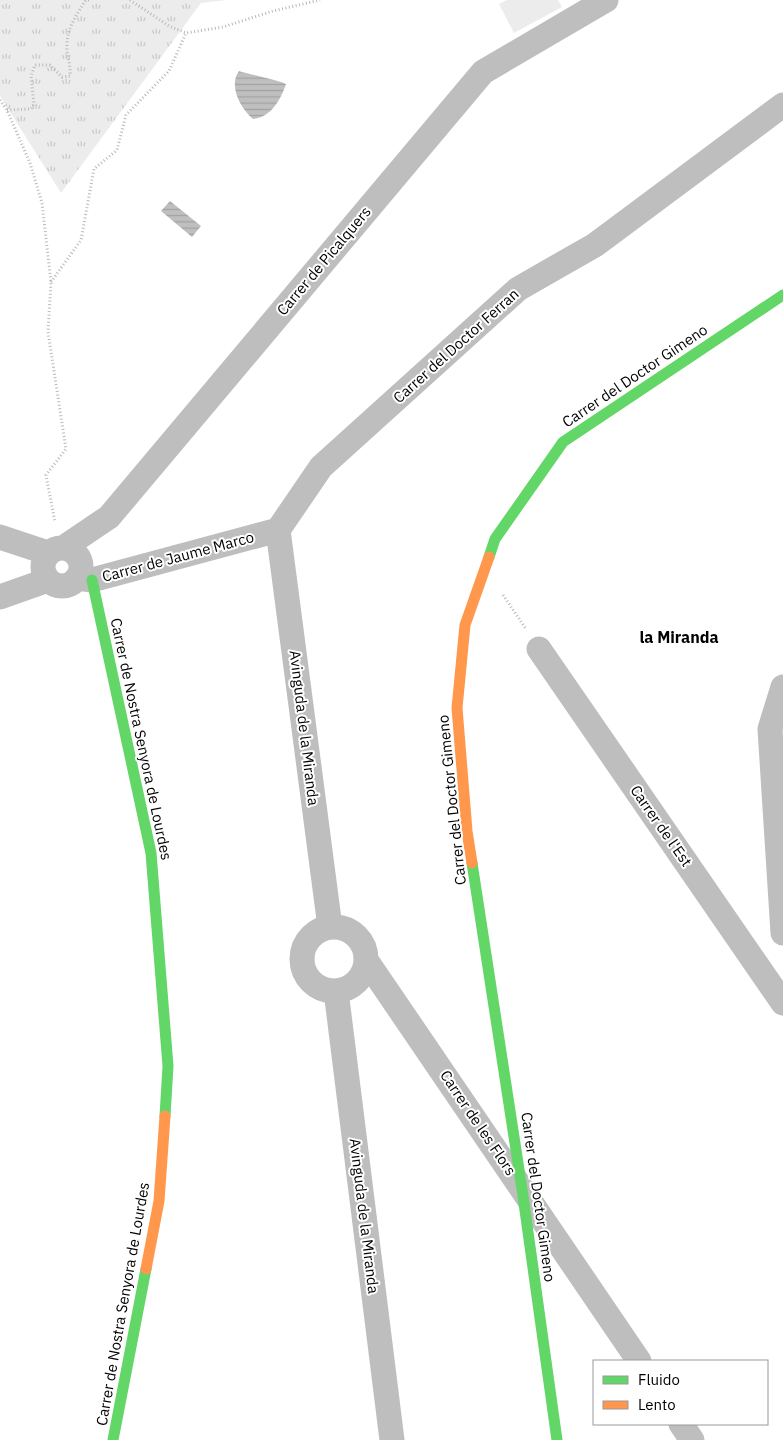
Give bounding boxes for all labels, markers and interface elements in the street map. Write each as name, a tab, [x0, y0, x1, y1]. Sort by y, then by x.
street label: Carrer de Picalquers	[272, 202, 375, 319]
street label: Carrer del Doctor Ferran	[389, 284, 522, 407]
street label: Carrer del Doctor Gimeno	[558, 320, 711, 431]
street label: Carrer de Jaume Marco	[100, 527, 256, 586]
street label: Carrer de Nostra Senyora de Lourdes	[107, 616, 176, 862]
district label: la Miranda	[639, 627, 719, 647]
street label: Avinguda de la Miranda	[286, 649, 323, 807]
street label: Carrer del Doctor Gimeno	[433, 714, 470, 886]
street label: Carrer de l'Est	[626, 781, 696, 870]
street label: Carrer de les Flors	[436, 1066, 521, 1179]
street label: Carrer del Doctor Gimeno	[517, 1111, 560, 1283]
street label: Avinguda de la Miranda	[346, 1137, 383, 1295]
street label: Carrer de Nostra Senyora de Lourdes	[92, 1181, 153, 1427]
legend	[593, 1360, 768, 1425]
text: Fluido	[638, 1370, 680, 1389]
text: Lento	[638, 1395, 676, 1414]

